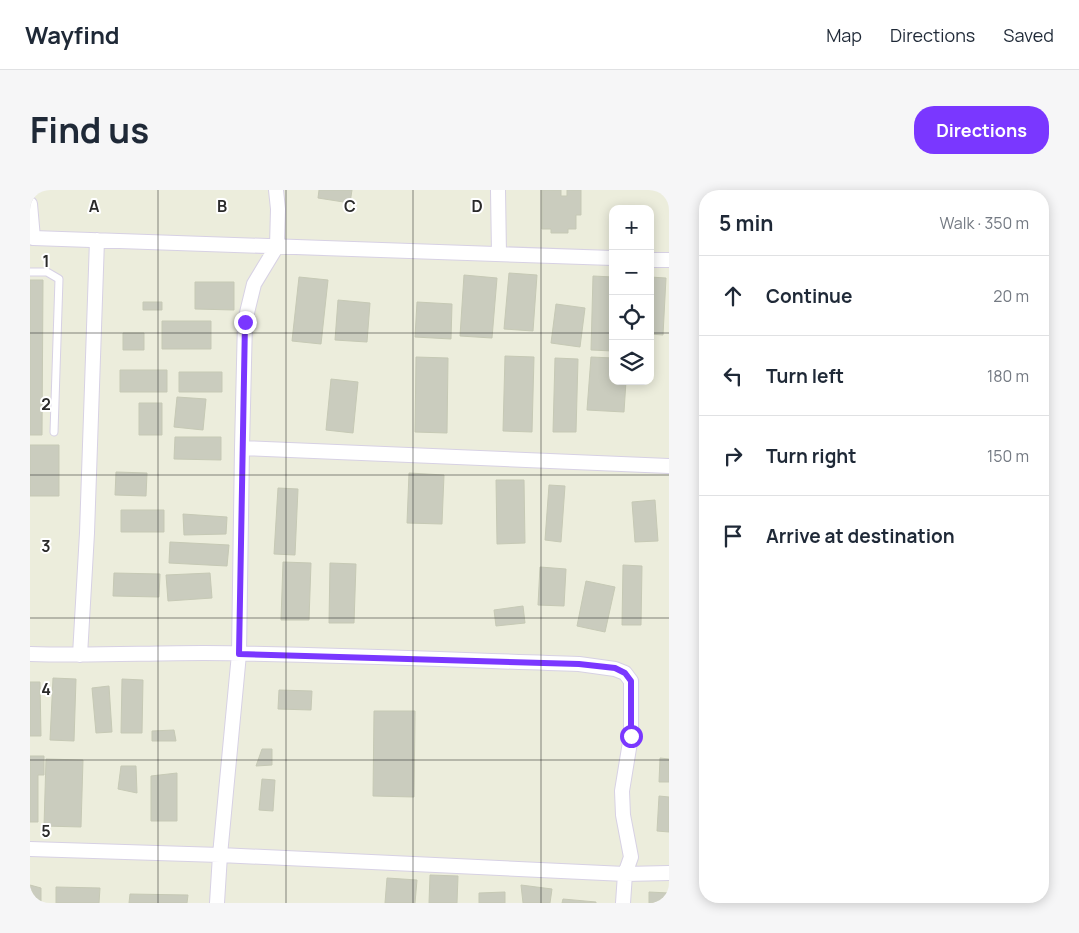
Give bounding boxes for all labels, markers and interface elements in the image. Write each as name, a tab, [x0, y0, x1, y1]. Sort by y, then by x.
text: Wayfind	[25, 18, 120, 51]
text: Map	[826, 23, 862, 47]
text: Directions	[890, 23, 975, 47]
text: Saved	[1003, 23, 1054, 47]
text: Find us	[30, 106, 149, 154]
button: Directions	[914, 106, 1049, 154]
text: A	[89, 195, 100, 217]
text: B	[217, 195, 227, 217]
text: C	[344, 195, 356, 217]
text: D	[471, 195, 483, 217]
map controls	[609, 205, 654, 385]
button: +	[609, 205, 654, 250]
text: 5 min	[719, 209, 773, 237]
text: Walk · 350 m	[940, 212, 1029, 234]
text: 1	[42, 250, 50, 272]
button: −	[609, 250, 654, 295]
icon: ahead	[719, 282, 747, 310]
text: Continue	[766, 283, 852, 309]
text: 20 m	[993, 285, 1029, 307]
button: locate	[609, 295, 654, 340]
route end	[234, 311, 257, 334]
button: layers	[609, 340, 654, 385]
icon: left	[719, 362, 747, 390]
text: Turn left	[766, 363, 844, 389]
text: 180 m	[987, 365, 1029, 387]
text: 2	[41, 393, 51, 415]
icon: right	[719, 442, 747, 470]
text: Turn right	[766, 443, 856, 469]
text: 150 m	[987, 445, 1029, 467]
icon: arrive	[719, 522, 747, 550]
text: Arrive at destination	[766, 523, 955, 549]
text: 3	[41, 535, 51, 557]
text: 4	[41, 678, 51, 700]
route start	[620, 725, 643, 748]
text: 5	[41, 820, 51, 842]

